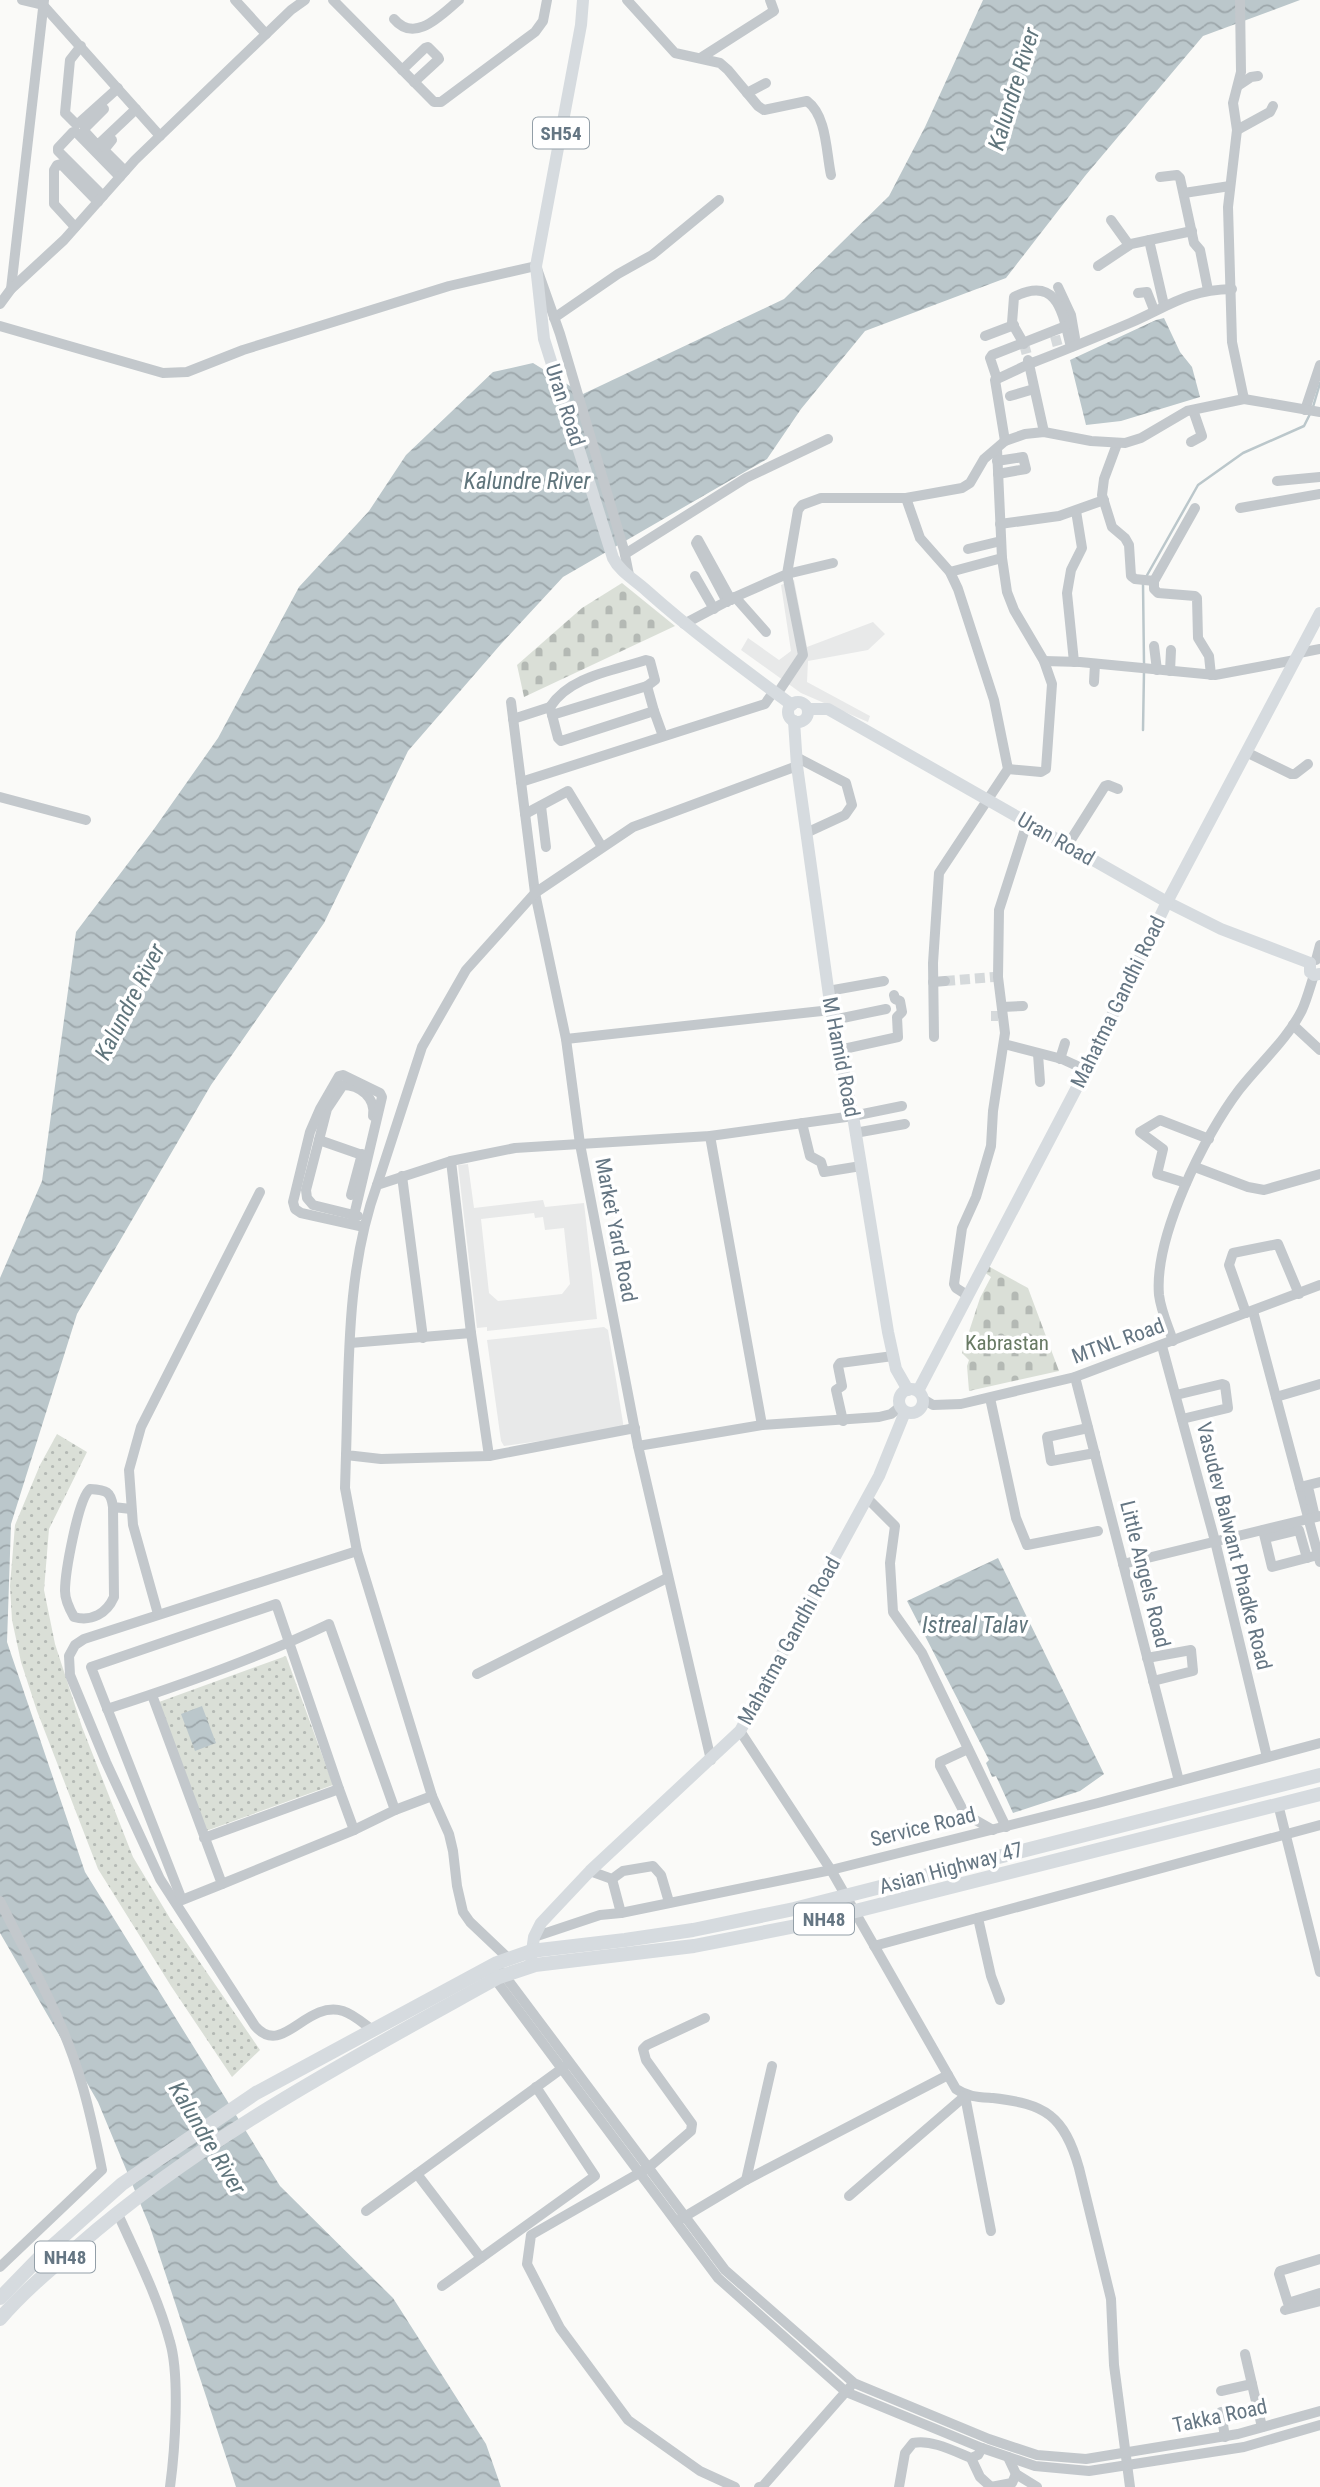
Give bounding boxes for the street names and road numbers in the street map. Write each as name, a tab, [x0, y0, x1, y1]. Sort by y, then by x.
road number: SH54	[533, 118, 589, 148]
street label: Uran Road	[540, 361, 590, 449]
street label: Uran Road	[1013, 807, 1099, 871]
street label: Mahatma Gandhi Road	[1066, 912, 1170, 1092]
street label: M Hamid Road	[818, 995, 864, 1119]
street label: Market Yard Road	[590, 1156, 642, 1304]
street label: MTNL Road	[1069, 1313, 1167, 1369]
street label: Vasudev Balwant Phadke Road	[1192, 1420, 1276, 1672]
street label: Little Angels Road	[1115, 1498, 1175, 1650]
street label: Mahatma Gandhi Road	[733, 1553, 845, 1729]
street label: Service Road	[868, 1802, 978, 1852]
street label: Asian Highway 47	[877, 1837, 1025, 1899]
road number: NH48	[794, 1904, 854, 1935]
road number: NH48	[35, 2242, 95, 2272]
street label: Takka Road	[1171, 2394, 1269, 2438]

